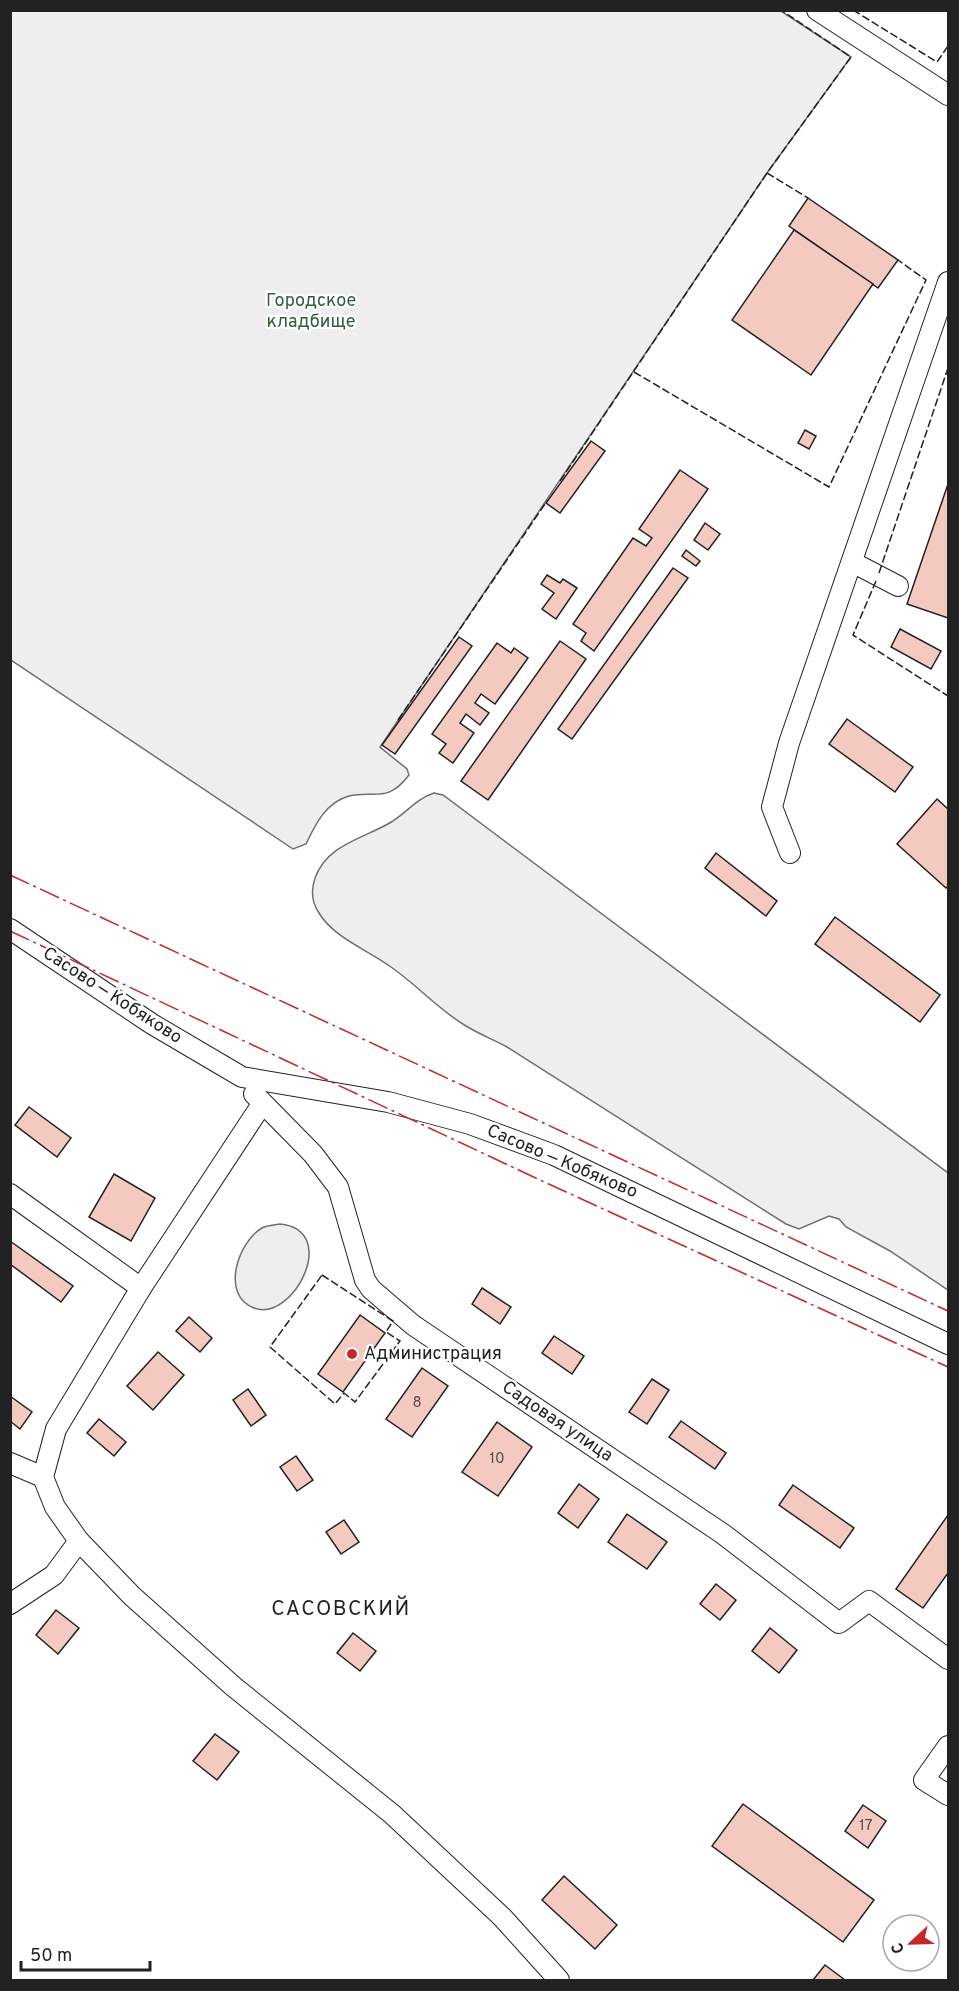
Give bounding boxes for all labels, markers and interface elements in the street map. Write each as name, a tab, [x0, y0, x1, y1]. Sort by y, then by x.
park label: Городское кладбище	[266, 290, 356, 334]
street label: Сасово — Кобяково	[38, 942, 186, 1050]
street label: Сасово — Кобяково	[483, 1120, 641, 1204]
place label: Администрация	[364, 1343, 502, 1366]
marker: Администрация	[345, 1347, 359, 1361]
street label: Садовая улица	[497, 1376, 617, 1468]
house number: 8	[412, 1394, 422, 1413]
house number: 10	[489, 1450, 505, 1469]
district label: САСОВСКИЙ	[271, 1595, 411, 1623]
house number: 17	[859, 1817, 873, 1836]
north arrow	[881, 1913, 941, 1973]
scale bar	[21, 1934, 150, 1972]
text: С	[888, 1939, 910, 1956]
text: 50 m	[30, 1945, 72, 1968]

